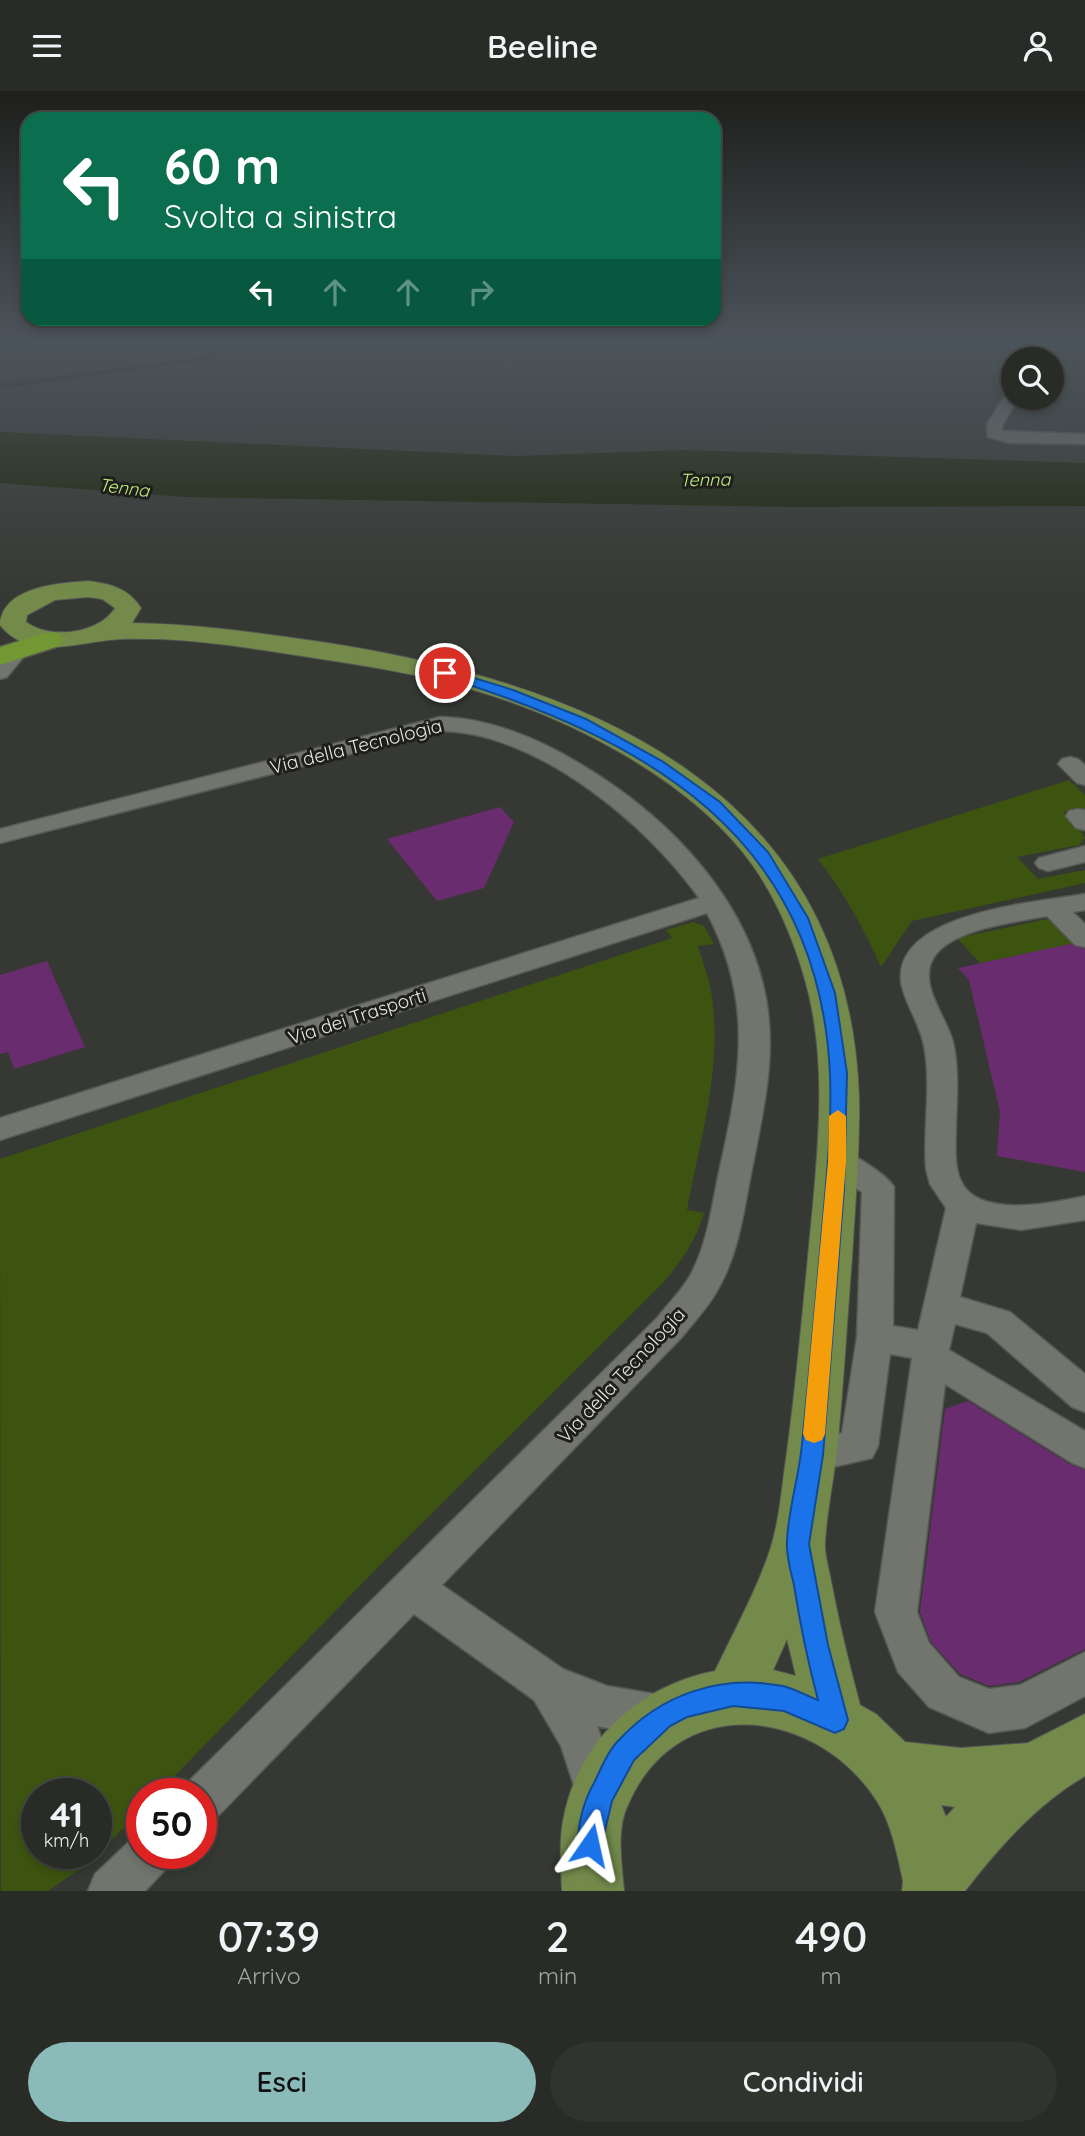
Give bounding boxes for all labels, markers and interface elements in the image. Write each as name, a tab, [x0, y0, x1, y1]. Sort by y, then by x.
text: Beeline	[487, 26, 598, 66]
icon: menu	[28, 27, 66, 65]
icon: person	[1019, 27, 1057, 65]
text: 60 m	[164, 135, 280, 196]
icon: left	[49, 140, 140, 231]
text: Svolta a sinistra	[164, 196, 397, 236]
icon: left	[243, 273, 281, 311]
icon: ahead	[316, 273, 354, 311]
icon: ahead	[389, 273, 427, 311]
icon: right	[462, 273, 500, 311]
map controls	[1001, 347, 1064, 410]
button: search	[1001, 347, 1064, 410]
water label: Tenna	[679, 468, 732, 491]
water label: Tenna	[98, 473, 152, 502]
pin	[415, 643, 475, 703]
icon: arrive	[426, 654, 464, 692]
street label: Via della Tecnologia	[268, 713, 444, 779]
street label: Via dei Trasporti	[285, 982, 429, 1050]
street label: Via della Tecnologia	[552, 1302, 690, 1448]
speed limit sign: 50	[126, 1778, 217, 1869]
text: 41	[50, 1792, 83, 1836]
position arrow	[553, 1808, 627, 1882]
text: km/h	[44, 1829, 89, 1852]
text: 07:39	[218, 1910, 320, 1963]
text: 2	[546, 1910, 569, 1963]
text: 490	[795, 1910, 867, 1963]
text: Arrivo	[237, 1961, 301, 1990]
text: min	[538, 1961, 577, 1990]
text: m	[821, 1961, 842, 1990]
button: Esci	[28, 2042, 536, 2122]
button: Condividi	[550, 2042, 1057, 2122]

